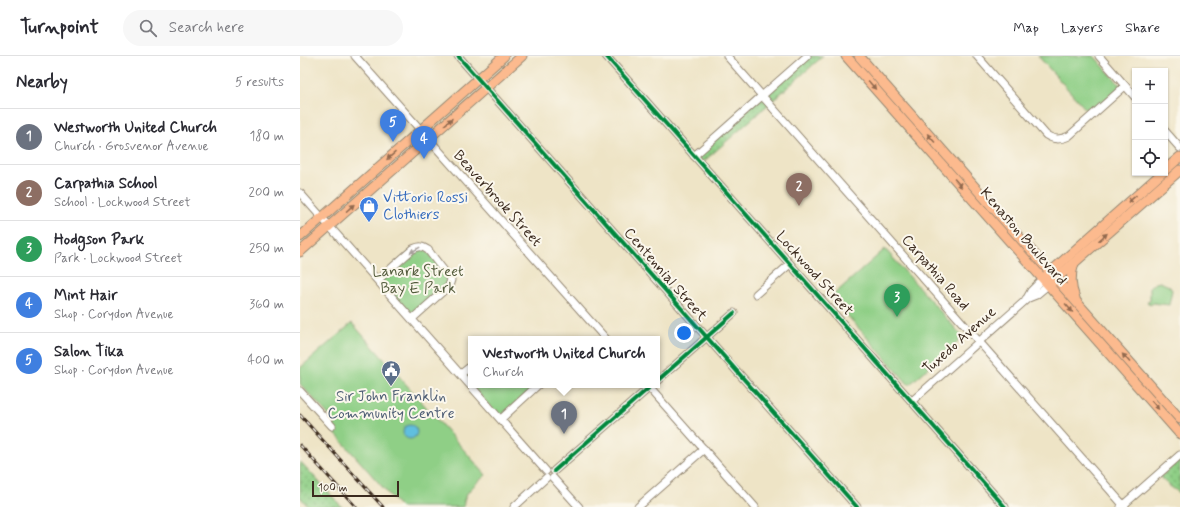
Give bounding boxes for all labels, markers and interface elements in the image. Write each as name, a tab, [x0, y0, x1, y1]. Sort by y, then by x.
search box	[123, 10, 403, 46]
text: Turnpoint	[20, 15, 99, 40]
icon: search	[137, 17, 159, 39]
text: Search here	[169, 18, 244, 38]
text: Map	[1013, 19, 1039, 37]
text: Layers	[1061, 19, 1103, 37]
text: Share	[1125, 19, 1160, 37]
map controls	[1132, 68, 1168, 176]
button: +	[1132, 68, 1168, 104]
text: Nearby	[16, 71, 68, 93]
text: 5 results	[235, 74, 284, 91]
one-way arrow	[867, 80, 877, 90]
button: −	[1132, 104, 1168, 140]
pin: 5	[380, 109, 406, 142]
one-way arrow	[442, 117, 453, 126]
text: Westworth United Church	[54, 118, 217, 138]
pin: 4	[411, 126, 437, 159]
text: 1	[26, 128, 32, 145]
text: 180 m	[249, 128, 284, 145]
one-way arrow	[927, 133, 936, 143]
text: Church · Grosvenor Avenue	[54, 138, 209, 155]
button: locate	[1132, 140, 1168, 176]
street label: Beaverbrook Street	[449, 146, 546, 251]
one-way arrow	[386, 152, 396, 161]
pin: 2	[786, 173, 812, 206]
text: Carpathia School	[54, 174, 158, 194]
one-way arrow	[953, 178, 962, 187]
text: 2	[26, 184, 32, 201]
text: 200 m	[249, 184, 284, 201]
street label: Kenaston Boulevard	[975, 184, 1071, 290]
place label: Vittorio Rossi Clothiers	[383, 188, 468, 225]
text: School · Lockwood Street	[54, 194, 191, 211]
one-way arrow	[1127, 194, 1138, 203]
shop icon: Vittorio Rossi Clothiers	[358, 195, 380, 223]
one-way arrow	[345, 203, 355, 213]
street label: Centennial Street	[619, 224, 712, 326]
street label: Lockwood Street	[771, 227, 858, 320]
text: Hodgson Park	[54, 230, 144, 250]
street label: Carpathia Road	[897, 230, 974, 315]
one-way arrow	[1098, 233, 1108, 242]
text: 3	[26, 240, 32, 257]
text: 250 m	[249, 240, 284, 257]
one-way arrow	[409, 247, 421, 253]
text: Park · Lockwood Street	[54, 250, 183, 267]
park label: Lanark Street Bay E Park	[372, 262, 464, 299]
pin: 3	[884, 284, 910, 317]
text: Mint Hair	[54, 286, 118, 306]
text: 4	[25, 296, 33, 313]
text: 360 m	[249, 296, 284, 313]
street label: Tuxedo Avenue	[919, 302, 1001, 379]
one-way arrow	[1064, 303, 1073, 313]
text: Shop · Corydon Avenue	[54, 306, 174, 323]
your location	[674, 323, 694, 343]
popup	[468, 336, 660, 388]
text: Salon Tika	[54, 342, 124, 362]
text: Westworth United Church	[483, 344, 645, 364]
text: 5	[25, 352, 33, 369]
text: 400 m	[247, 352, 284, 369]
one-way arrow	[1122, 353, 1131, 363]
public building icon: Sir John Franklin Community Centre	[380, 359, 402, 387]
text: Shop · Corydon Avenue	[54, 362, 174, 379]
text: Church	[483, 364, 524, 381]
place label: Sir John Franklin Community Centre	[328, 387, 455, 424]
pin: 1	[551, 401, 577, 434]
one-way arrow	[1150, 401, 1159, 410]
scale bar	[312, 479, 399, 498]
text: 100 m	[318, 481, 348, 495]

